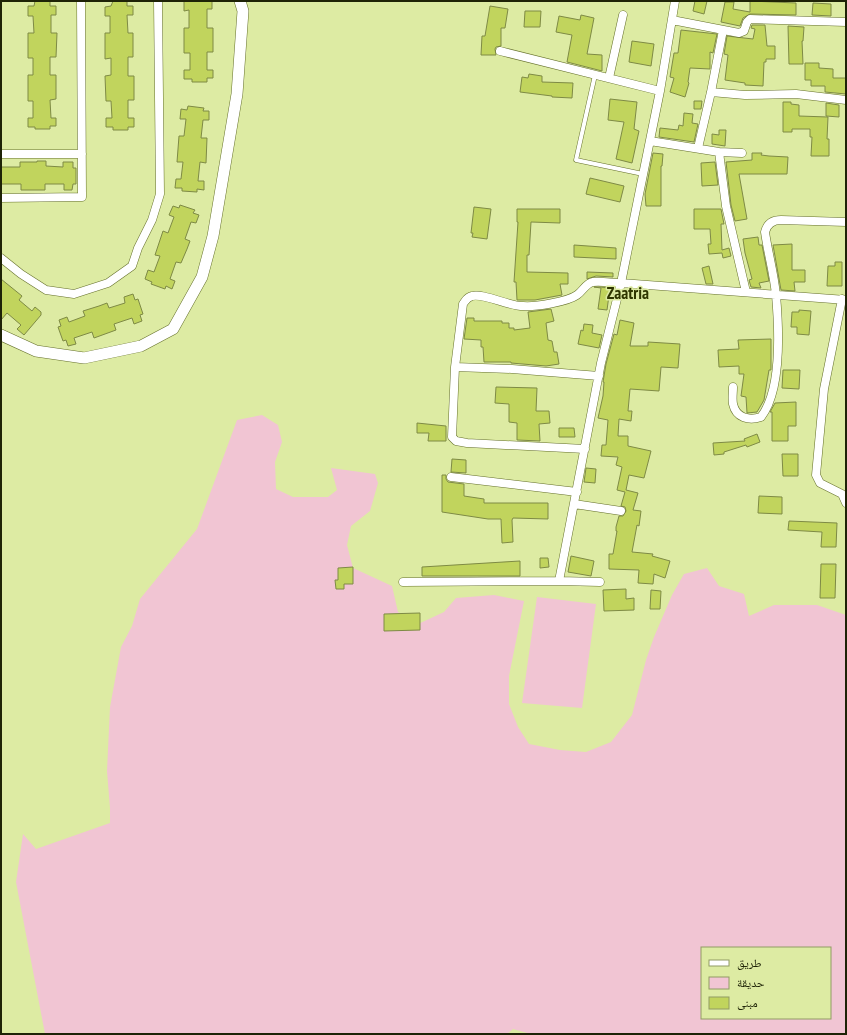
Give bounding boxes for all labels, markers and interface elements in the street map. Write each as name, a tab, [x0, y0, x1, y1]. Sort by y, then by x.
district label: Zaatria	[607, 282, 649, 304]
legend	[701, 947, 831, 1019]
text: طريق	[737, 955, 762, 970]
text: حديقة	[737, 975, 765, 990]
text: مبنى	[737, 995, 758, 1010]

